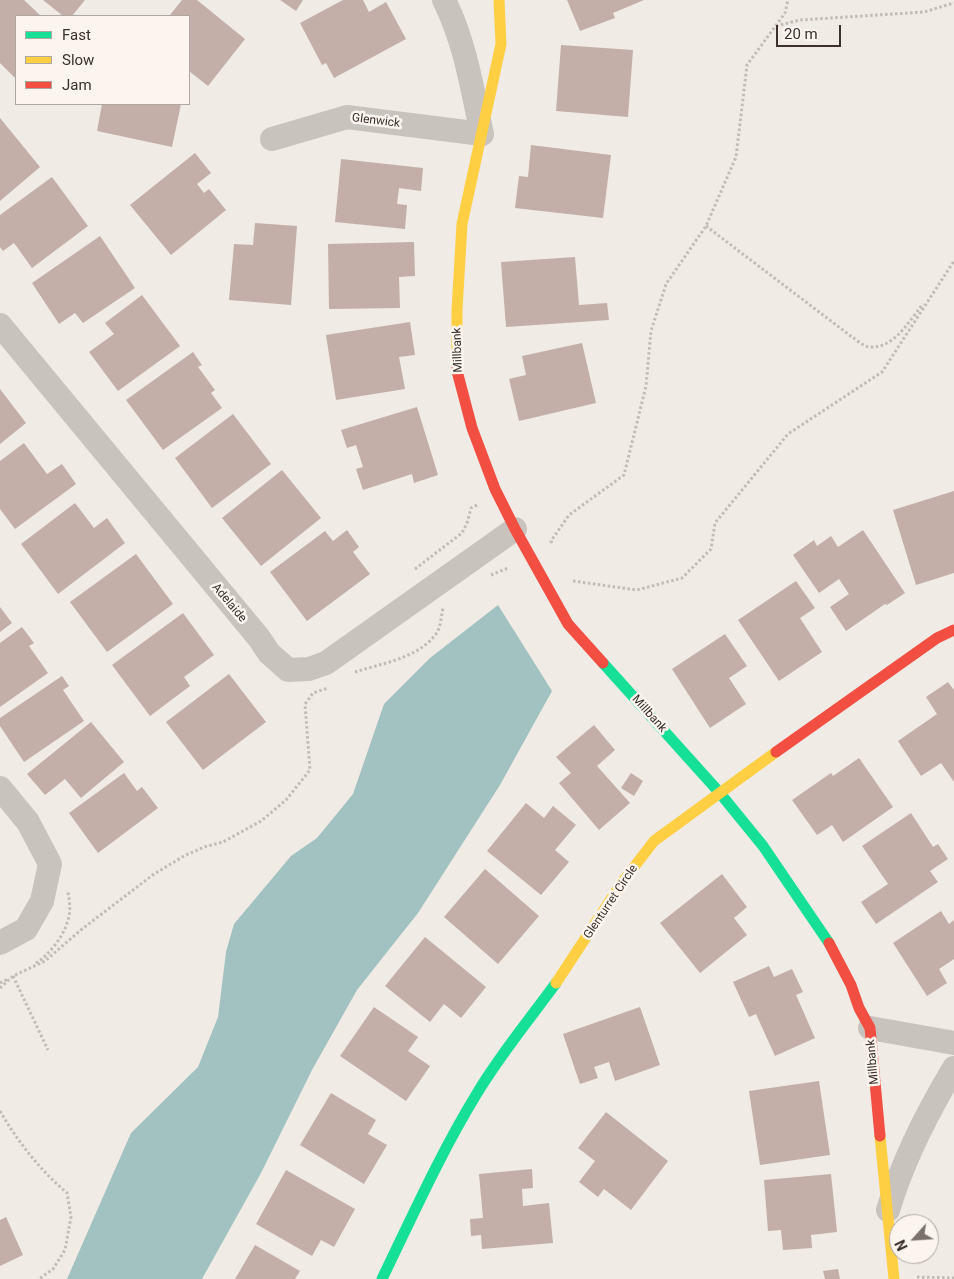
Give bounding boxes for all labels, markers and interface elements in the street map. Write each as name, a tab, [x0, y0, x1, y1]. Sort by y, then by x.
legend	[15, 15, 190, 105]
scale bar	[779, 15, 844, 47]
text: 20 m	[784, 25, 818, 43]
text: Fast	[62, 26, 91, 44]
text: Slow	[62, 51, 94, 69]
text: Jam	[62, 76, 92, 94]
street label: Glenwick	[351, 111, 401, 131]
street label: Millbank	[450, 327, 466, 373]
street label: Adelaide	[209, 581, 249, 625]
street label: Millbank	[629, 692, 669, 736]
street label: Glenturret Circle	[581, 862, 641, 942]
street label: Millbank	[864, 1039, 882, 1085]
north arrow	[889, 1214, 939, 1264]
text: N	[892, 1237, 911, 1253]

